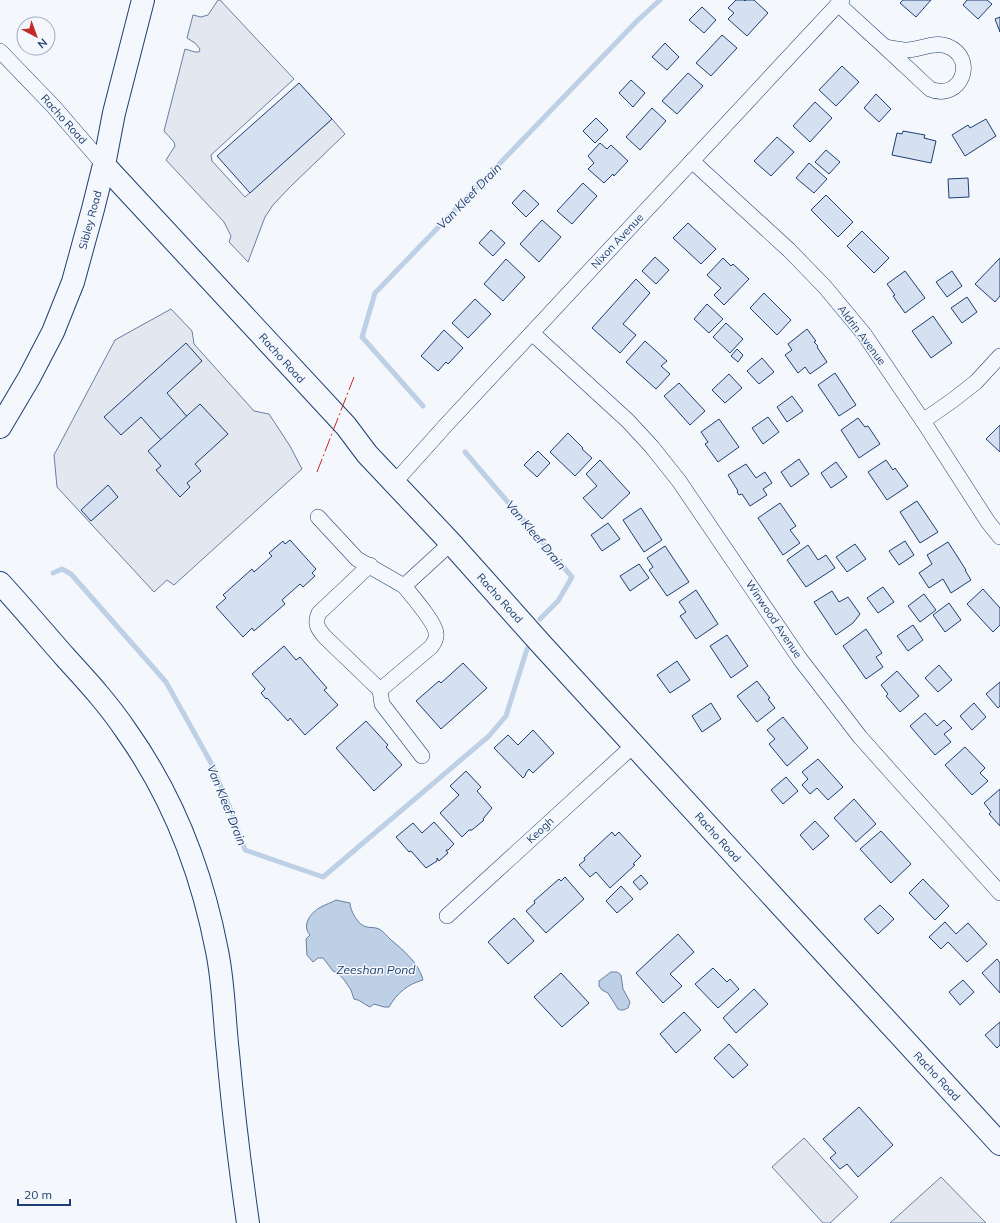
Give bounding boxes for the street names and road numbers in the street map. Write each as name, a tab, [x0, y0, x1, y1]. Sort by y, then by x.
street label: Racho Road	[38, 91, 90, 147]
street label: Sibley Road	[75, 189, 105, 251]
street label: Nixon Avenue	[588, 210, 646, 272]
street label: Aldrin Avenue	[835, 302, 889, 368]
street label: Racho Road	[256, 330, 308, 386]
street label: Racho Road	[474, 570, 526, 626]
street label: Winwood Avenue	[743, 577, 805, 661]
street label: Racho Road	[692, 809, 744, 865]
street label: Keogh	[523, 814, 557, 846]
street label: Racho Road	[911, 1048, 963, 1104]

